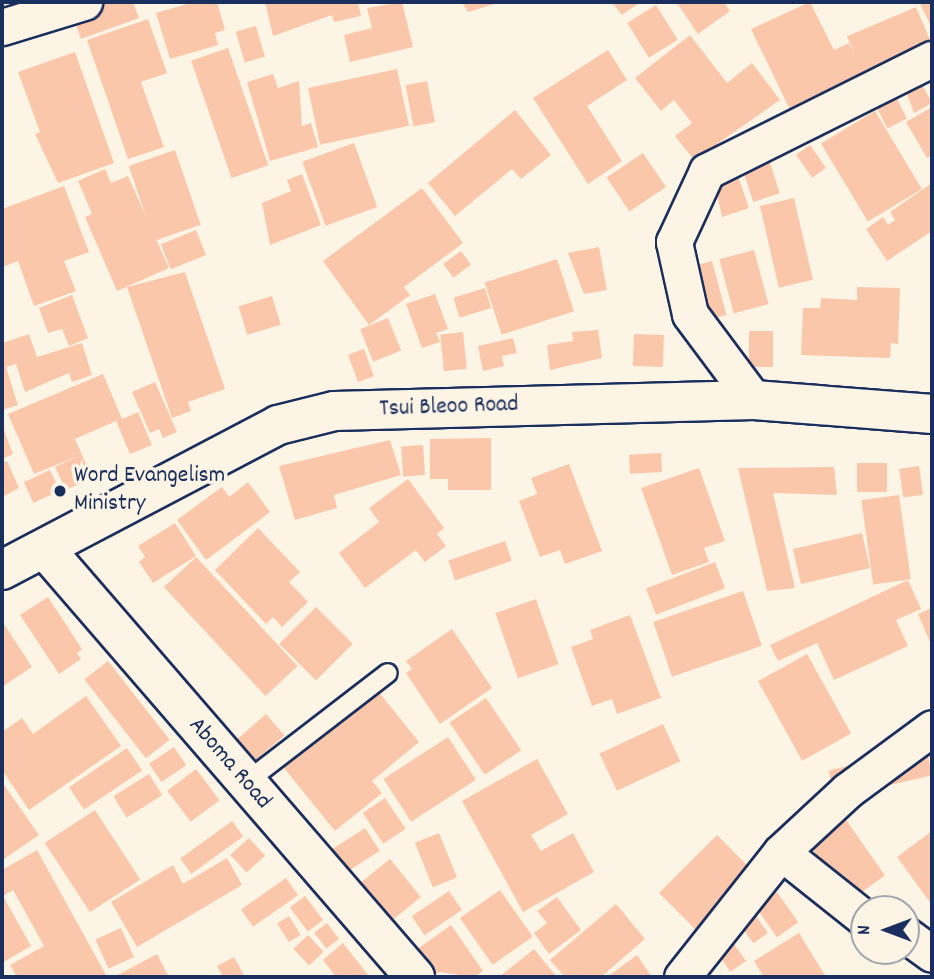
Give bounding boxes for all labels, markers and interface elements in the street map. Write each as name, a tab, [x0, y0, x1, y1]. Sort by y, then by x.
street label: Tsui Bleoo Road	[379, 391, 519, 425]
place label: Word Evangelism Ministry	[74, 463, 225, 519]
marker: Word Evangelism Ministry	[52, 483, 68, 499]
street label: Aboma Road	[181, 712, 277, 816]
north arrow	[850, 895, 920, 965]
text: N	[852, 925, 879, 935]

